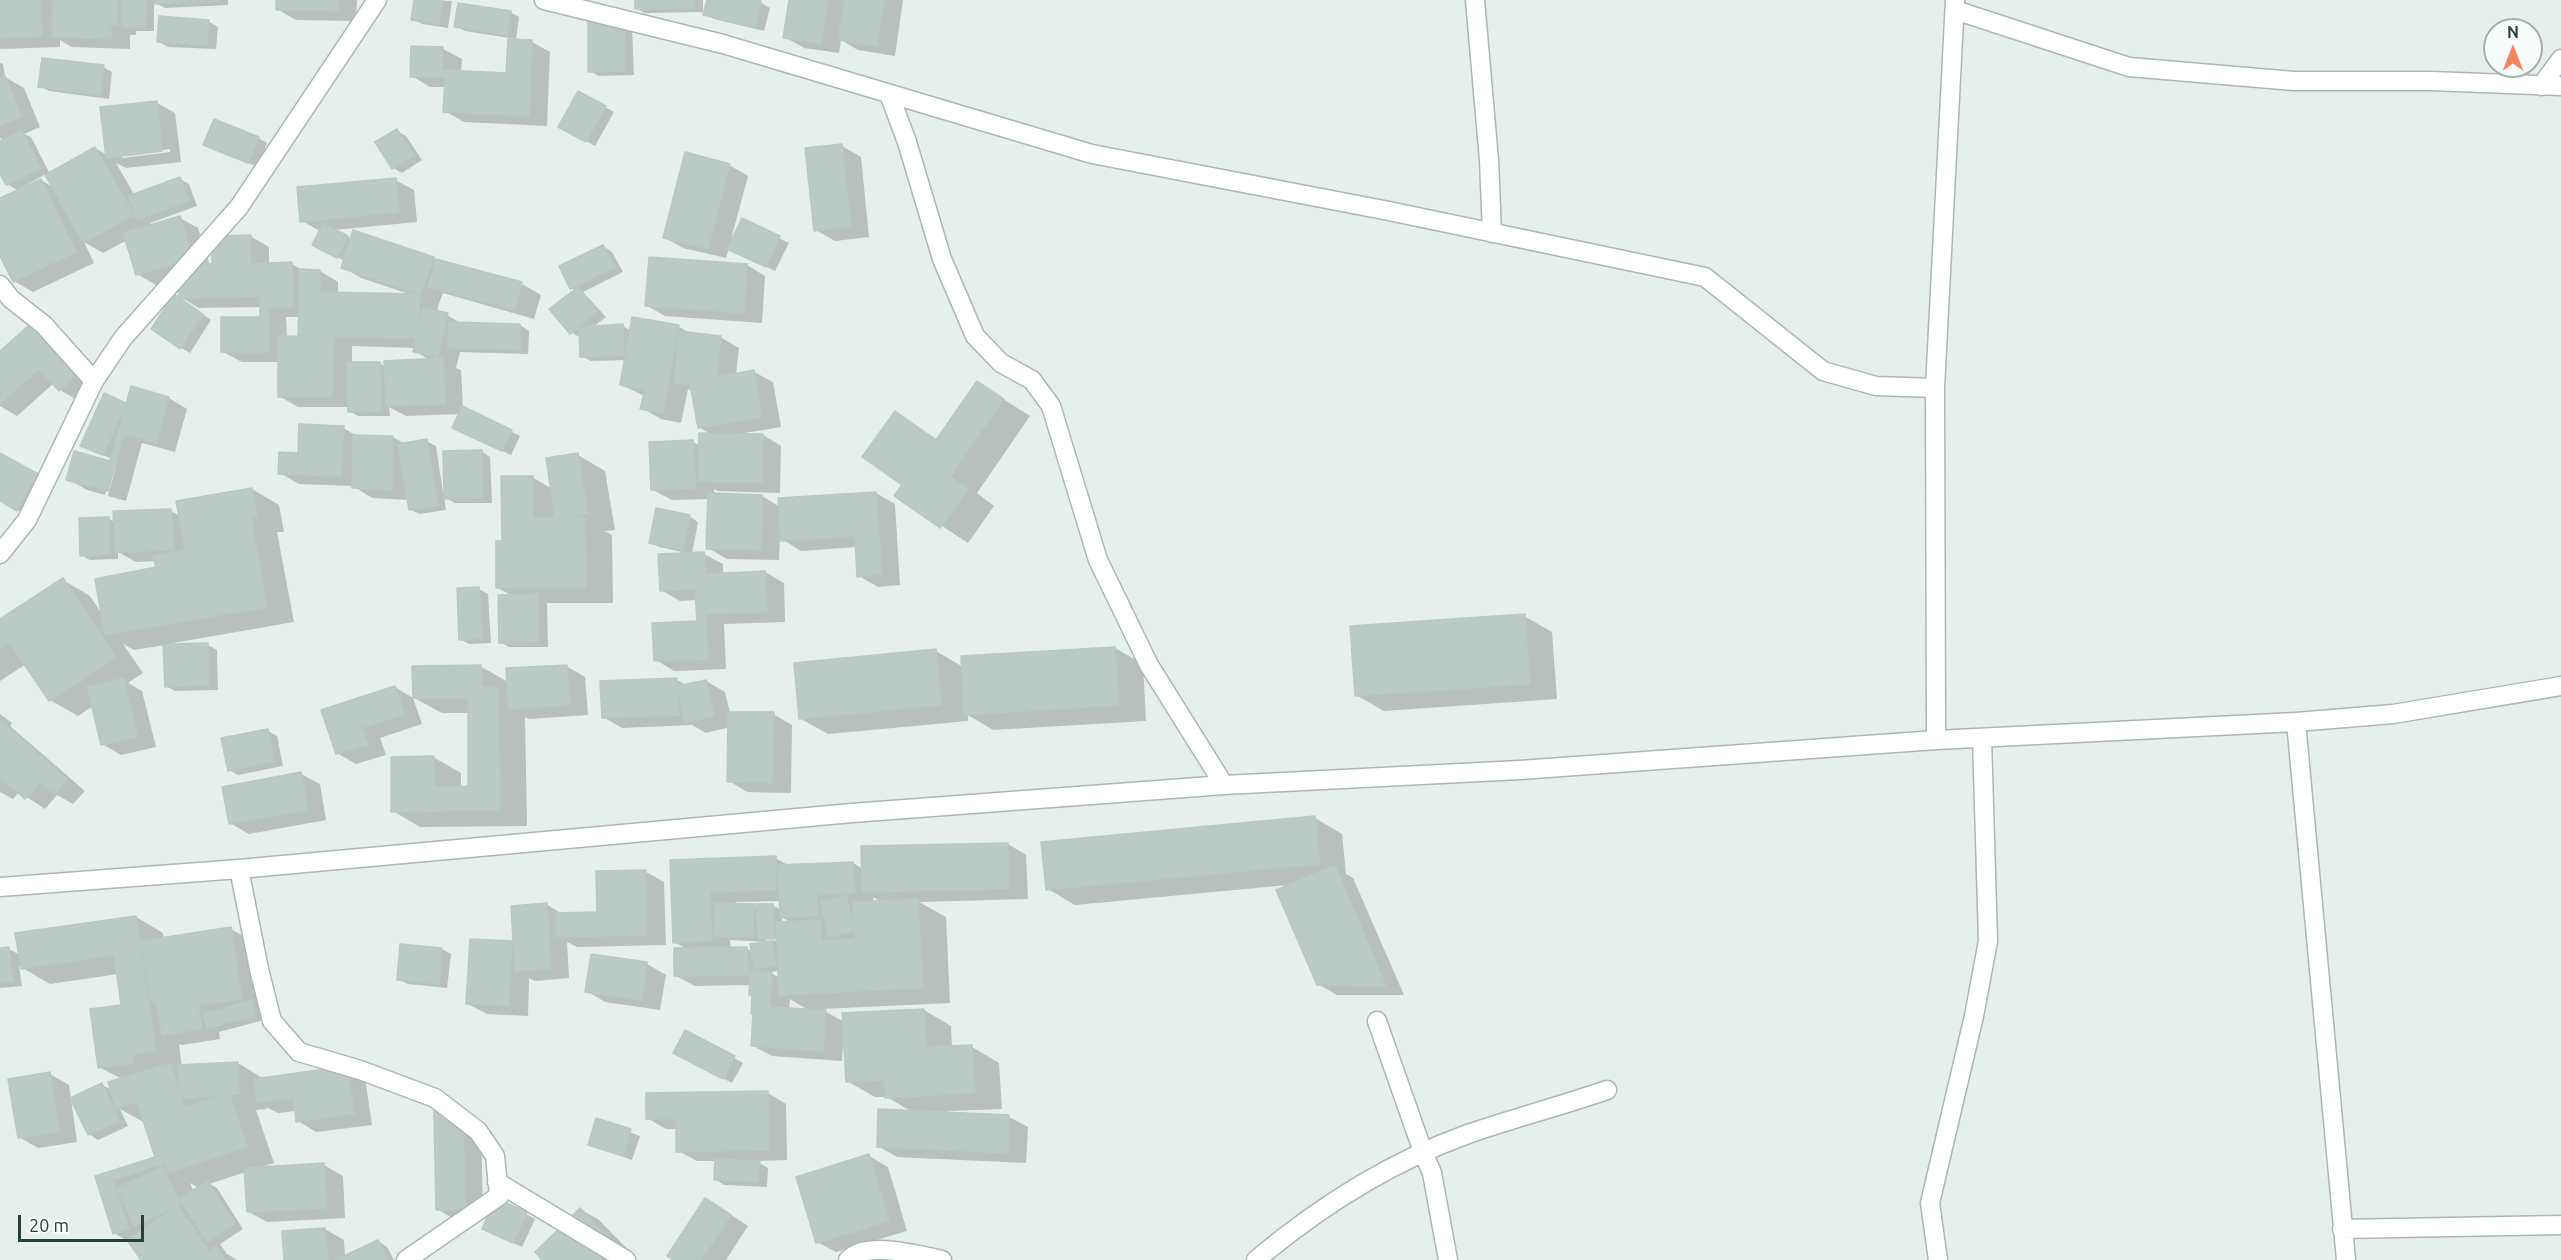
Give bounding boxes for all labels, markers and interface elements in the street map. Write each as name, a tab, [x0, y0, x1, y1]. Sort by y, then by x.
north arrow	[2483, 18, 2543, 78]
text: N	[2507, 23, 2519, 41]
scale bar	[21, 1203, 147, 1241]
text: 20 m	[29, 1215, 69, 1235]

